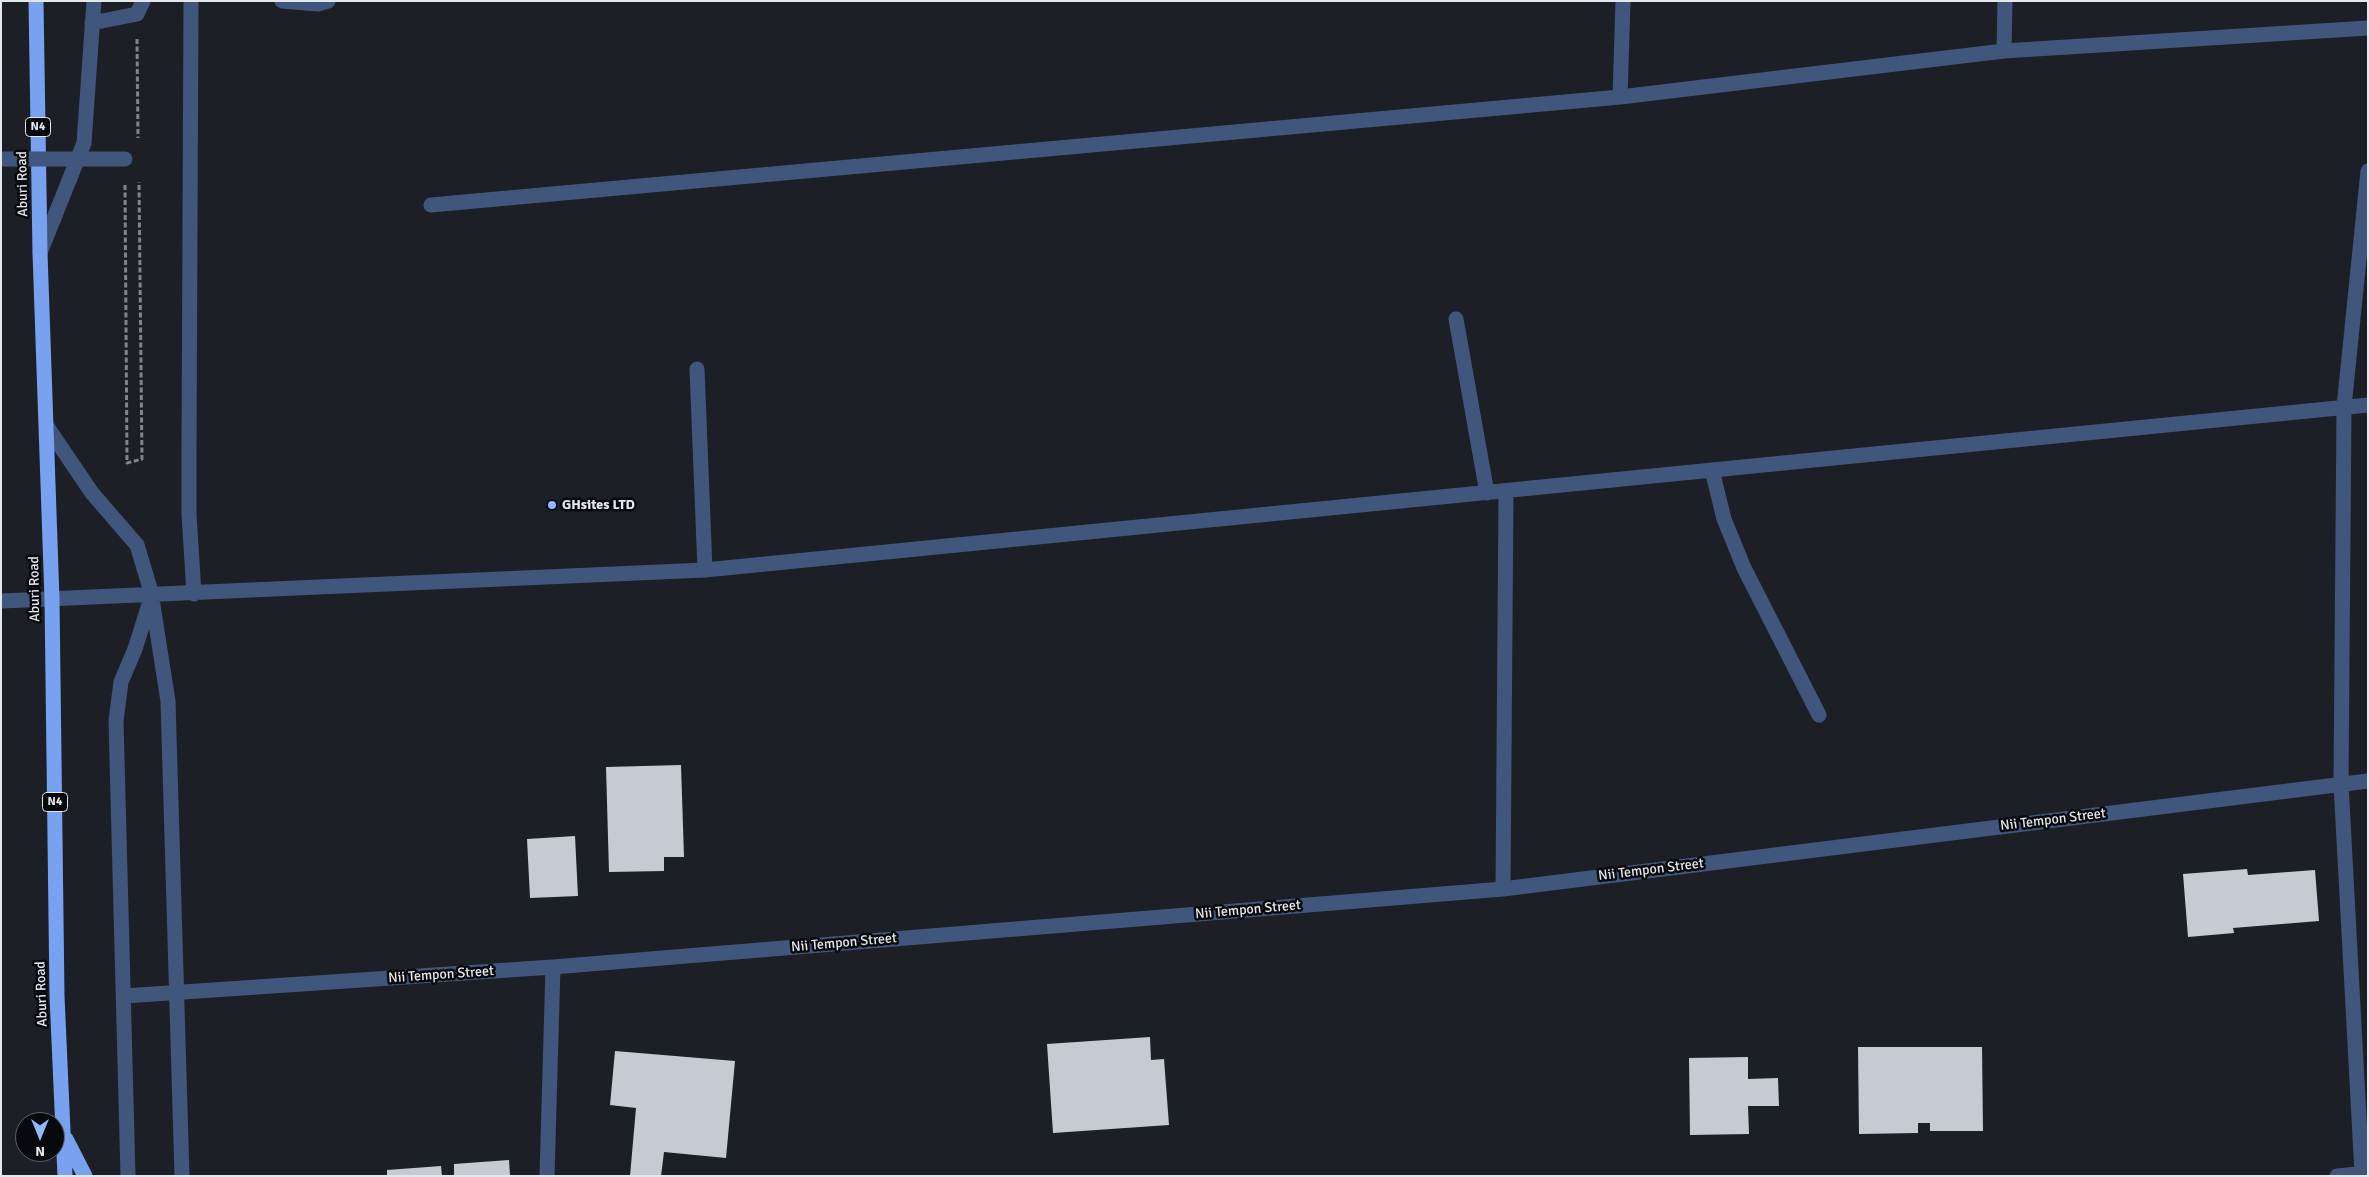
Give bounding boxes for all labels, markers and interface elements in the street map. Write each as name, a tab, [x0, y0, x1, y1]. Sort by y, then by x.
road number: N4	[26, 118, 50, 136]
street label: Aburi Road	[14, 151, 32, 217]
place label: GHsites LTD	[562, 497, 635, 513]
marker: GHsites LTD	[546, 499, 558, 511]
street label: Aburi Road	[26, 556, 44, 622]
road number: N4	[42, 792, 68, 812]
street label: Nii Tempon Street	[1999, 805, 2107, 835]
street label: Nii Tempon Street	[1597, 855, 1705, 885]
street label: Nii Tempon Street	[1194, 897, 1302, 923]
street label: Nii Tempon Street	[790, 930, 898, 956]
street label: Aburi Road	[32, 961, 52, 1027]
street label: Nii Tempon Street	[388, 963, 494, 987]
north arrow	[15, 1112, 65, 1162]
text: N	[35, 1143, 45, 1160]

